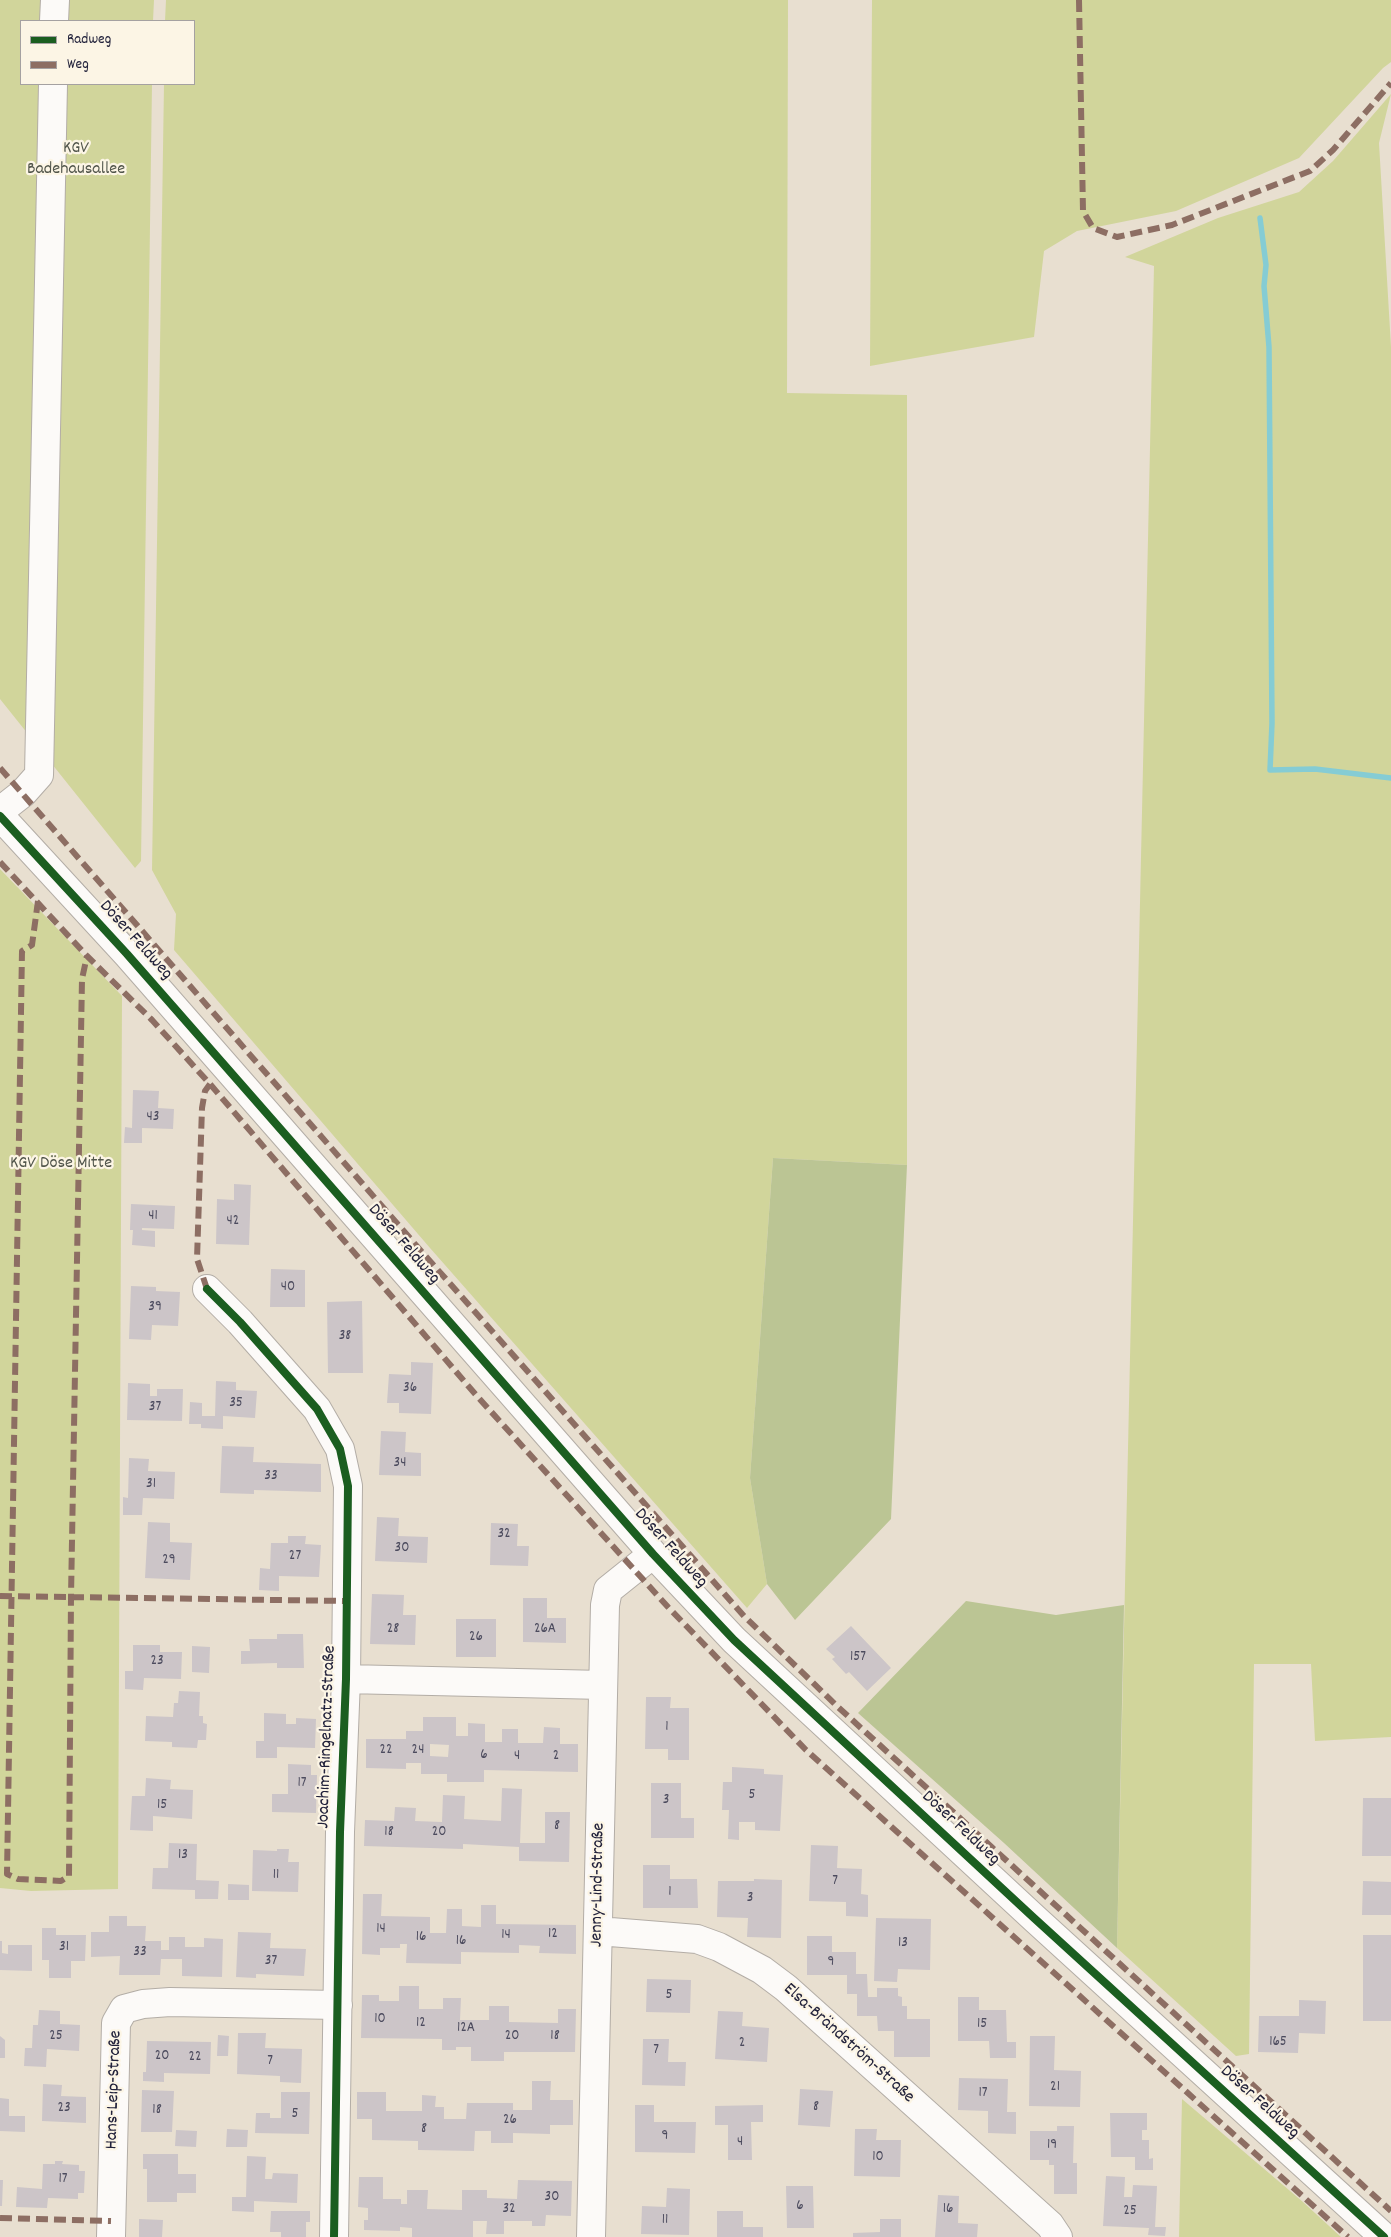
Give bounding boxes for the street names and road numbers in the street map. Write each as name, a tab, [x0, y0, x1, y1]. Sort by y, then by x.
street label: Döser Feldweg	[94, 897, 176, 985]
street label: Döser Feldweg	[362, 1200, 444, 1290]
street label: Döser Feldweg	[629, 1505, 711, 1593]
street label: Joachim-Ringelnatz-Straße	[314, 1645, 342, 1829]
street label: Döser Feldweg	[916, 1787, 1004, 1871]
street label: Jenny-Lind-Straße	[587, 1823, 611, 1947]
street label: Elsa-Brändström-Straße	[778, 1979, 918, 2109]
street label: Hans-Leip-Straße	[102, 2030, 128, 2150]
street label: Döser Feldweg	[1215, 2062, 1303, 2144]

